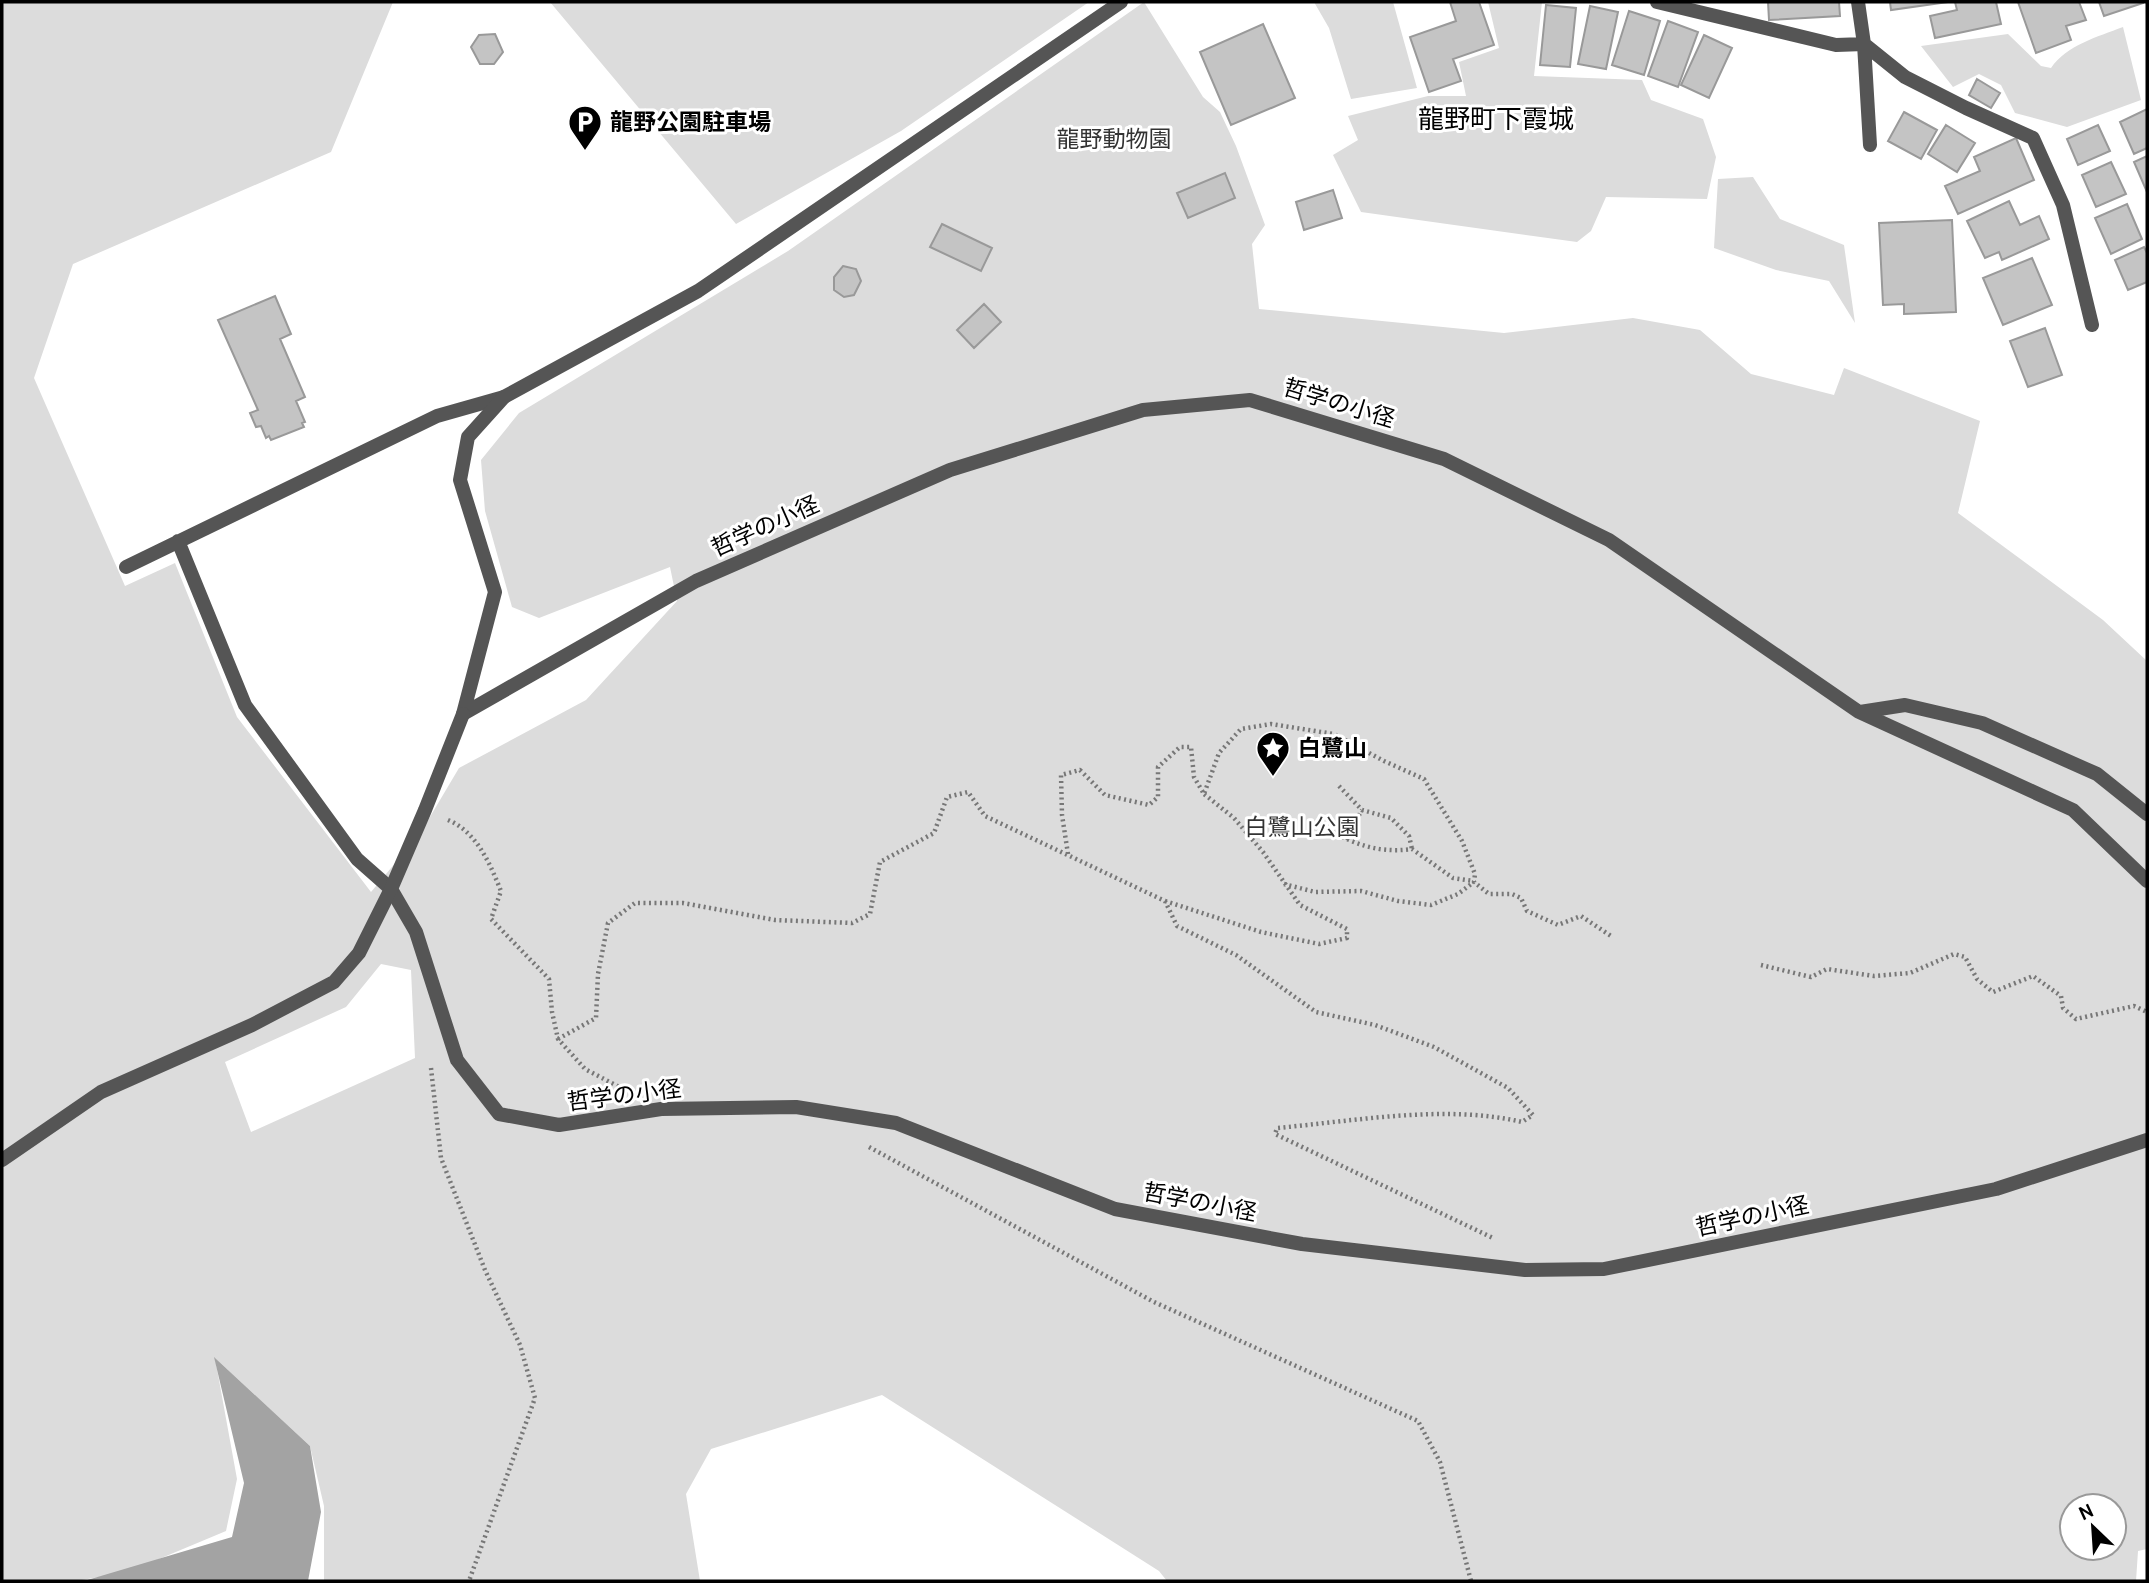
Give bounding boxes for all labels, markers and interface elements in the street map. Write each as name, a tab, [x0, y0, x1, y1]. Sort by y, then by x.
parking icon: 龍野公園駐車場	[566, 103, 604, 152]
district label: 龍野町下霞城	[1418, 103, 1574, 135]
place label: 龍野公園駐車場	[610, 108, 771, 136]
park label: 龍野動物園	[1057, 125, 1172, 153]
street label: 哲学の小径	[1280, 373, 1398, 433]
street label: 哲学の小径	[707, 490, 823, 562]
place icon: 白鷺山	[1254, 729, 1292, 778]
place label: 白鷺山	[1298, 734, 1367, 762]
park label: 白鷺山公園	[1245, 813, 1360, 841]
street label: 哲学の小径	[565, 1074, 683, 1116]
street label: 哲学の小径	[1141, 1177, 1259, 1227]
street label: 哲学の小径	[1693, 1190, 1811, 1242]
north arrow	[2058, 1492, 2128, 1562]
text: N	[2075, 1499, 2097, 1525]

